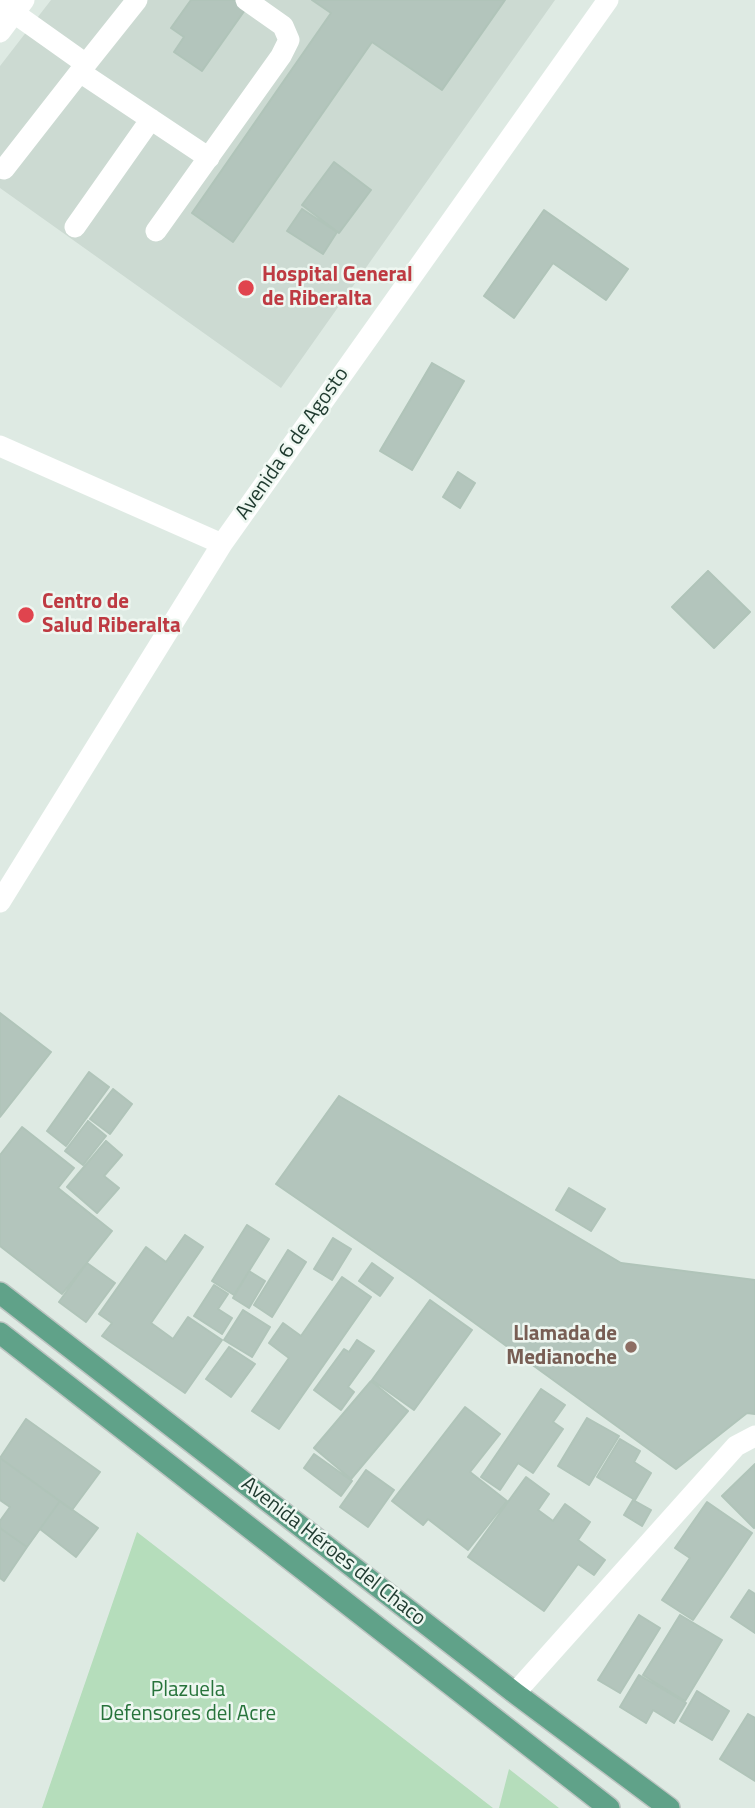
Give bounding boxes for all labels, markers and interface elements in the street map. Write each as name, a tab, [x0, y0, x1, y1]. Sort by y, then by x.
place label: Hospital General de Riberalta	[262, 263, 413, 313]
marker: Hospital General de Riberalta	[236, 278, 256, 298]
street label: Avenida 6 de Agosto	[231, 363, 355, 525]
place label: Centro de Salud Riberalta	[42, 590, 181, 640]
marker: Centro de Salud Riberalta	[16, 605, 36, 625]
place label: Llamada de Medianoche	[506, 1322, 617, 1372]
marker: Llamada de Medianoche	[623, 1339, 639, 1355]
street label: Avenida Héroes del Chaco	[236, 1472, 430, 1632]
park label: Plazuela Defensores del Acre	[100, 1678, 276, 1728]

